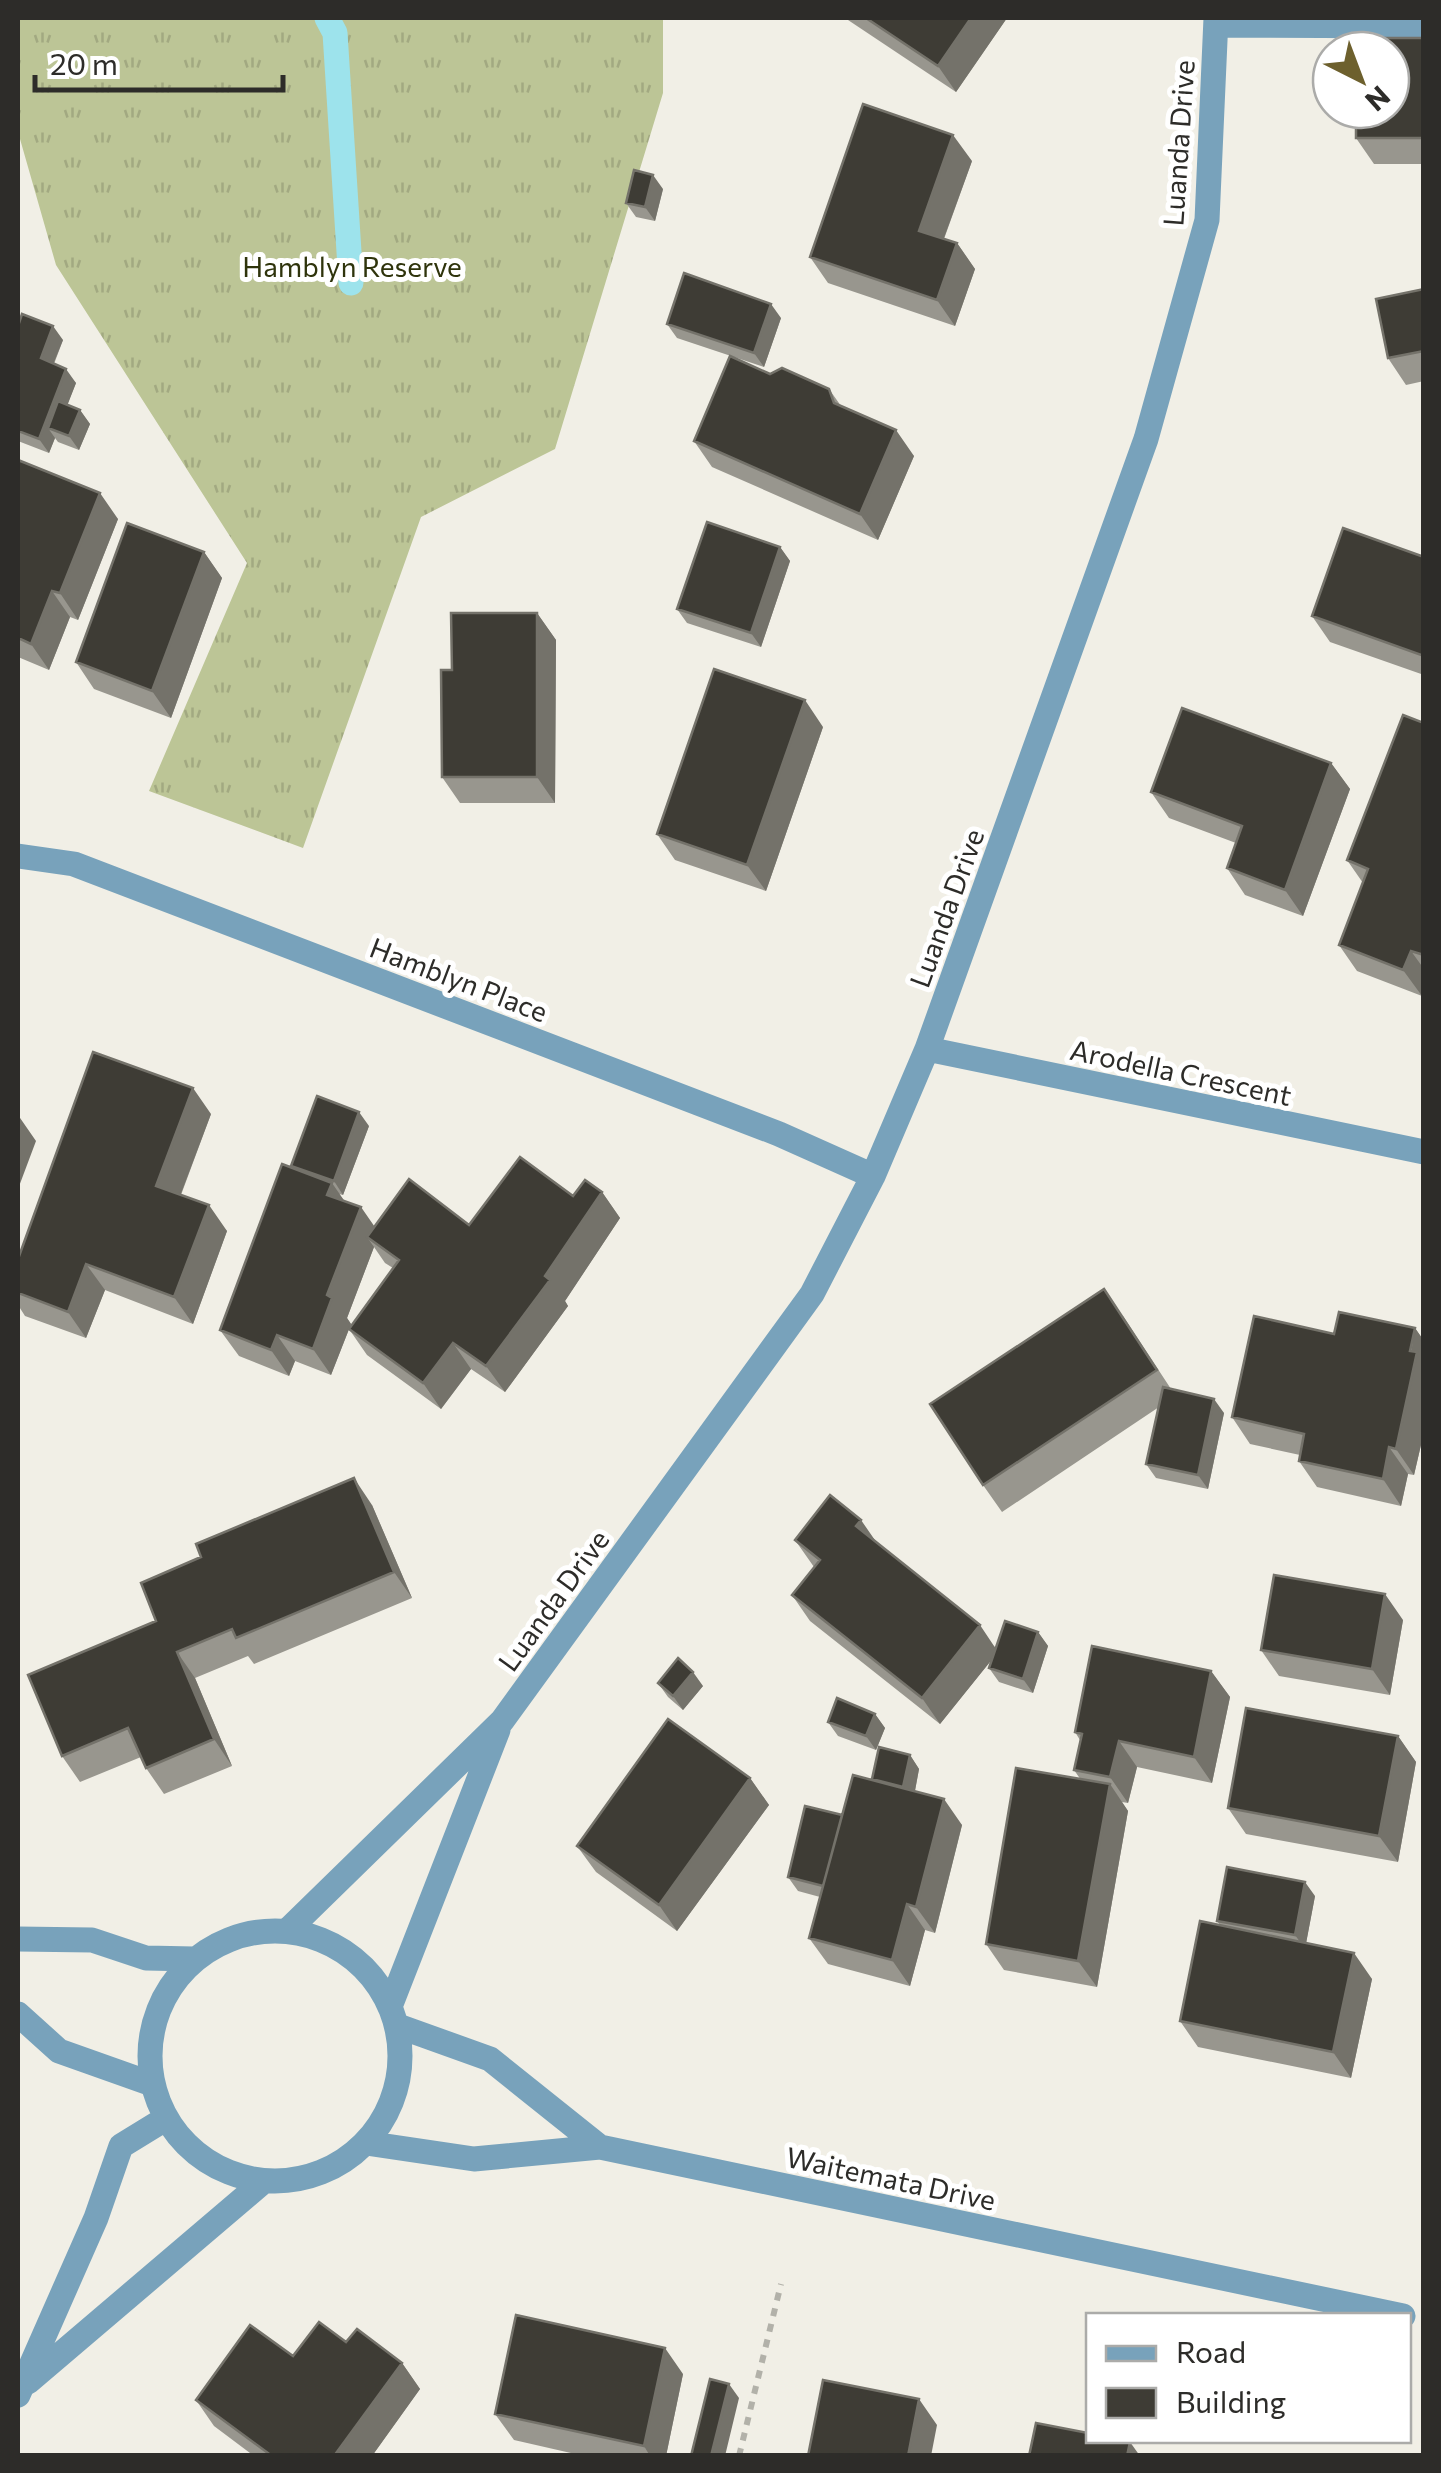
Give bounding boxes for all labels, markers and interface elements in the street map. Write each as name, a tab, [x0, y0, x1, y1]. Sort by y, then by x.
scale bar	[35, 30, 282, 92]
north arrow	[1311, 30, 1411, 130]
text: 20 m	[50, 44, 118, 81]
street label: Luanda Drive	[1155, 59, 1201, 227]
text: N	[1359, 80, 1398, 119]
park label: Hamblyn Reserve	[242, 249, 462, 283]
street label: Luanda Drive	[902, 824, 990, 992]
street label: Hamblyn Place	[365, 930, 553, 1028]
street label: Arodella Crescent	[1067, 1032, 1295, 1112]
street label: Luanda Drive	[490, 1523, 616, 1677]
street label: Waitemata Drive	[783, 2139, 999, 2217]
legend	[1086, 2313, 1411, 2443]
text: Road	[1176, 2332, 1246, 2369]
text: Building	[1176, 2382, 1286, 2419]

